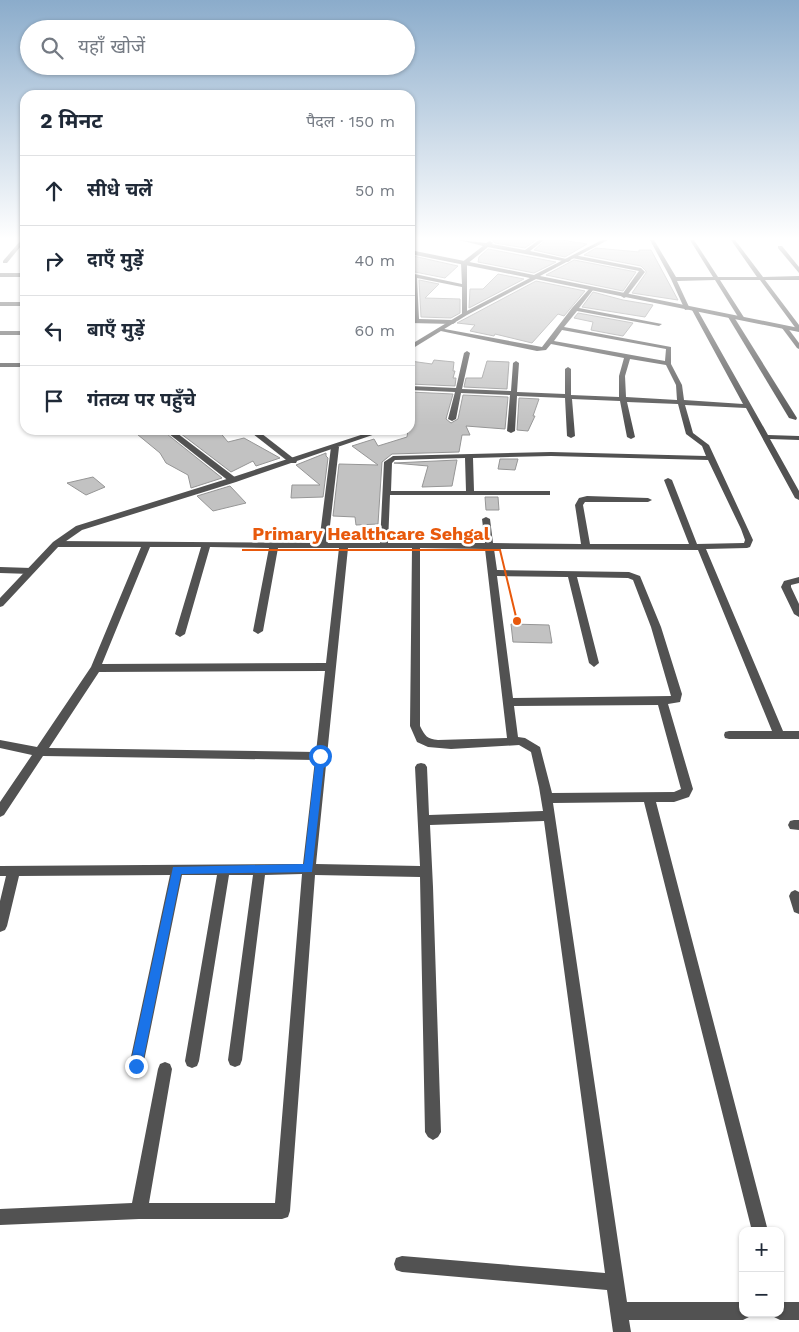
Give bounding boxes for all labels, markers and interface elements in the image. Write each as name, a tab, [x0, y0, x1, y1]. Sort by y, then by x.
search box	[20, 20, 415, 75]
icon: search	[38, 34, 66, 62]
text: यहाँ खोजें	[78, 35, 145, 58]
text: 2 मिनट	[40, 108, 103, 133]
text: पैदल · 150 m	[306, 112, 395, 131]
icon: ahead	[40, 177, 68, 205]
text: सीधे चलें	[87, 178, 152, 201]
text: 50 m	[355, 181, 395, 200]
icon: right	[40, 247, 68, 275]
text: दाएँ मुड़ें	[87, 248, 143, 271]
text: 40 m	[355, 251, 395, 270]
icon: left	[40, 317, 68, 345]
text: बाएँ मुड़ें	[87, 318, 145, 341]
text: 60 m	[355, 321, 395, 340]
icon: arrive	[40, 387, 68, 415]
text: गंतव्य पर पहुँचे	[87, 388, 196, 411]
callout: Primary Healthcare Sehgal	[242, 517, 500, 550]
text: Primary Healthcare Sehgal	[252, 523, 490, 544]
route start	[309, 745, 332, 768]
route end	[125, 1055, 148, 1078]
map controls	[739, 1227, 784, 1317]
button: +	[739, 1227, 784, 1272]
button: −	[739, 1272, 784, 1317]

